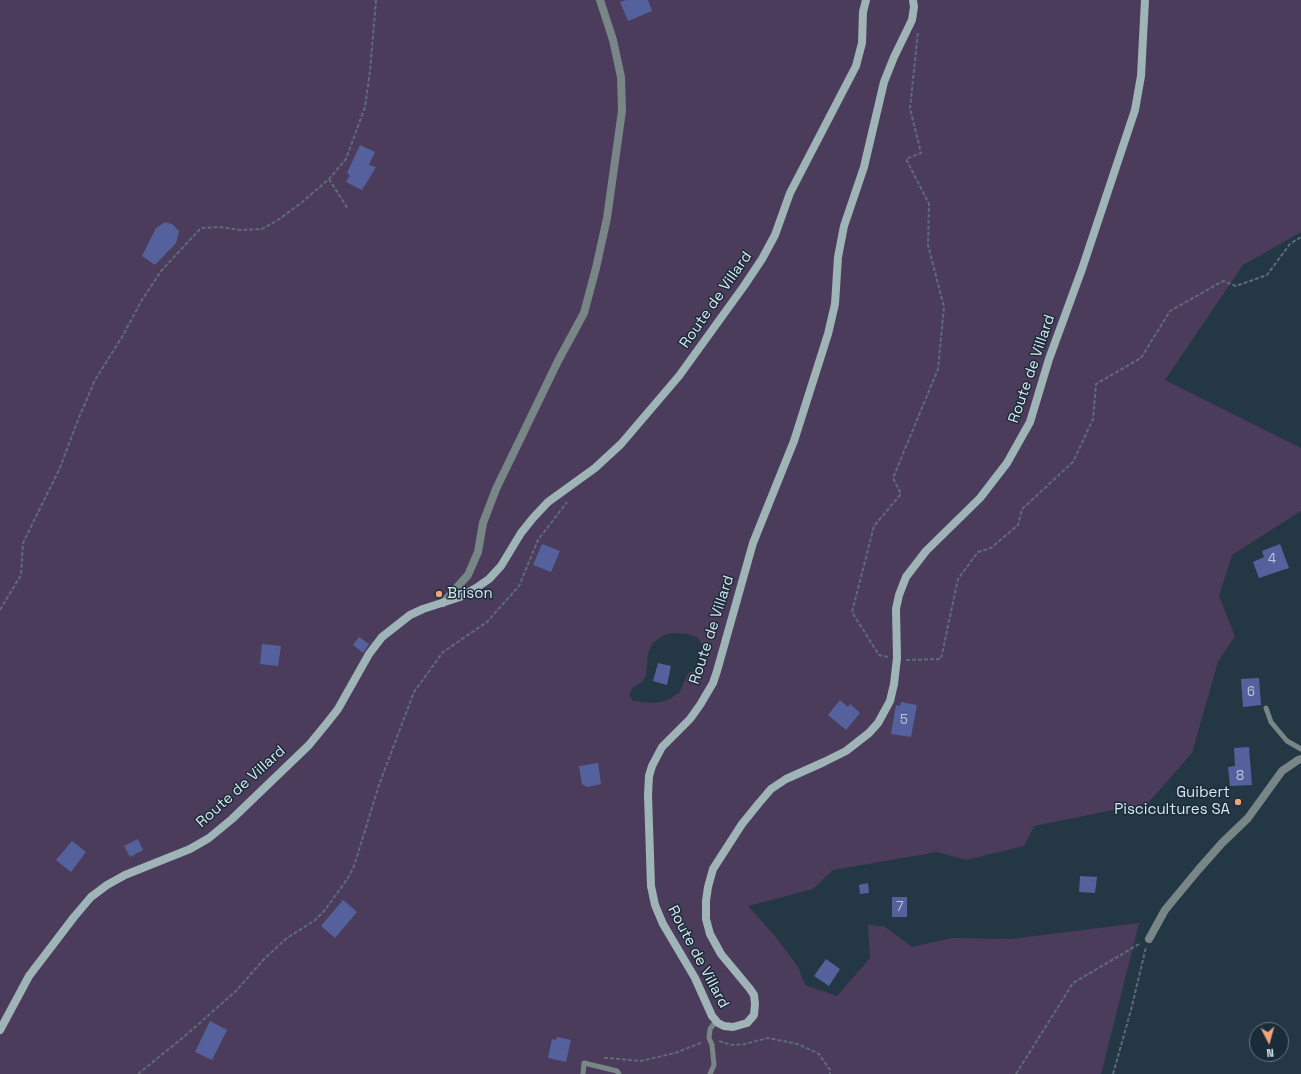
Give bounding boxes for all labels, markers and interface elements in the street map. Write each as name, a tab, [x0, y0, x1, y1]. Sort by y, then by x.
street label: Route de Villard	[676, 248, 756, 352]
street label: Route de Villard	[1005, 312, 1059, 426]
house number: 4	[1268, 551, 1276, 567]
street label: Route de Villard	[686, 573, 738, 687]
place label: Brison	[447, 585, 493, 603]
marker: Brison	[434, 589, 444, 599]
house number: 6	[1247, 684, 1255, 700]
house number: 5	[900, 712, 908, 728]
street label: Route de Villard	[193, 742, 289, 832]
house number: 8	[1236, 768, 1244, 784]
place label: Guibert Piscicultures SA	[1114, 784, 1230, 819]
marker: Guibert Piscicultures SA	[1233, 797, 1243, 807]
house number: 7	[896, 899, 904, 915]
street label: Route de Villard	[663, 903, 733, 1011]
north arrow	[1249, 1022, 1289, 1062]
text: N	[1266, 1046, 1275, 1060]

